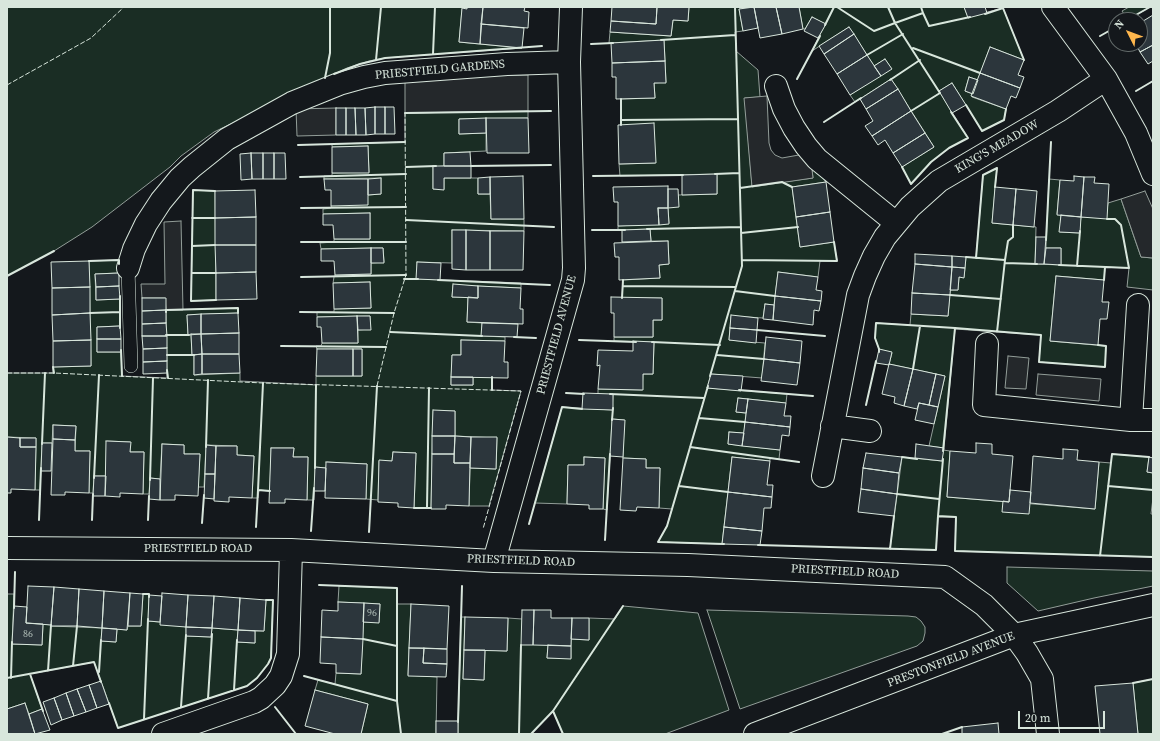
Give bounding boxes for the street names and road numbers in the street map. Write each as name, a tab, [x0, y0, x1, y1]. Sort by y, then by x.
street label: PRIESTFIELD GARDENS	[374, 57, 506, 83]
street label: KING'S MEADOW	[953, 117, 1041, 177]
street label: PRIESTFIELD AVENUE	[534, 274, 580, 396]
street label: PRIESTFIELD ROAD	[144, 542, 252, 556]
street label: PRIESTFIELD ROAD	[467, 552, 575, 570]
street label: PRIESTFIELD ROAD	[790, 562, 900, 582]
street label: PRESTONFIELD AVENUE	[885, 629, 1017, 691]

